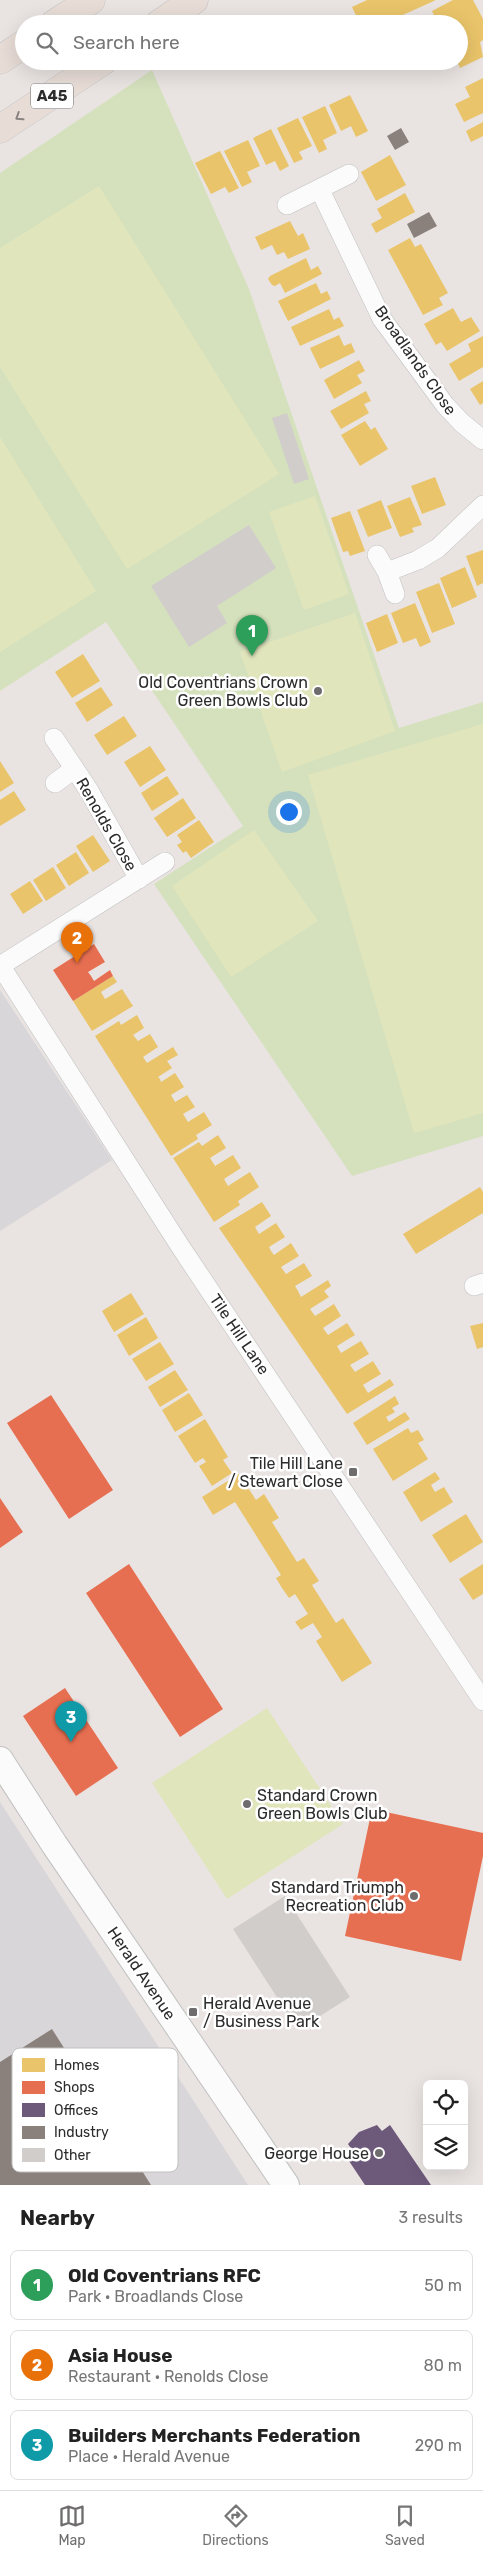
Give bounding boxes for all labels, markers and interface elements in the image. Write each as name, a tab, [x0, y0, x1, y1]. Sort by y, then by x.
search box	[15, 15, 468, 70]
icon: search	[33, 29, 61, 57]
text: Search here	[73, 31, 180, 54]
road number: A45	[31, 84, 73, 108]
one-way arrow	[15, 111, 25, 120]
street label: Broadlands Close	[371, 302, 460, 419]
pin: 1	[236, 615, 268, 656]
place label: Old Coventrians Crown Green Bowls Club	[138, 673, 308, 710]
marker: Old Coventrians Crown Green Bowls Club	[312, 685, 324, 697]
street label: Renolds Close	[72, 774, 141, 874]
your location	[276, 799, 302, 825]
pin: 2	[61, 922, 93, 963]
street label: Tile Hill Lane	[206, 1290, 274, 1378]
place label: Tile Hill Lane / Stewart Close	[228, 1454, 343, 1491]
marker: Tile Hill Lane / Stewart Close	[347, 1466, 359, 1478]
pin: 3	[55, 1701, 87, 1742]
place label: Standard Crown Green Bowls Club	[257, 1786, 388, 1823]
marker: Standard Crown Green Bowls Club	[241, 1798, 253, 1810]
place label: Standard Triumph Recreation Club	[271, 1878, 404, 1915]
marker: Standard Triumph Recreation Club	[408, 1890, 420, 1902]
street label: Herald Avenue	[103, 1923, 180, 2023]
place label: Herald Avenue / Business Park	[203, 1994, 320, 2031]
marker: Herald Avenue / Business Park	[187, 2006, 199, 2018]
legend	[12, 2048, 178, 2172]
text: Homes	[54, 2057, 99, 2074]
text: Shops	[54, 2079, 95, 2096]
map controls	[423, 2080, 468, 2170]
button: locate	[423, 2080, 468, 2125]
text: Offices	[54, 2102, 98, 2119]
text: Industry	[54, 2124, 109, 2141]
button: layers	[423, 2125, 468, 2170]
place label: George House	[264, 2144, 369, 2163]
text: Other	[54, 2147, 91, 2164]
marker: George House	[373, 2147, 385, 2159]
text: Nearby	[20, 2205, 95, 2230]
text: 3 results	[398, 2208, 463, 2227]
text: Old Coventrians RFC	[68, 2264, 261, 2287]
text: 1	[33, 2276, 41, 2295]
text: 50 m	[424, 2276, 462, 2295]
text: Park · Broadlands Close	[68, 2287, 243, 2306]
text: Asia House	[68, 2344, 173, 2367]
text: 2	[32, 2356, 42, 2375]
text: 80 m	[424, 2356, 462, 2375]
text: Restaurant · Renolds Close	[68, 2367, 269, 2386]
text: Builders Merchants Federation	[68, 2424, 361, 2447]
text: 3	[32, 2436, 42, 2455]
text: 290 m	[415, 2436, 462, 2455]
text: Place · Herald Avenue	[68, 2447, 230, 2466]
tab: Map	[58, 2502, 86, 2549]
tab: Directions	[202, 2502, 269, 2549]
tab: Saved	[385, 2502, 425, 2549]

